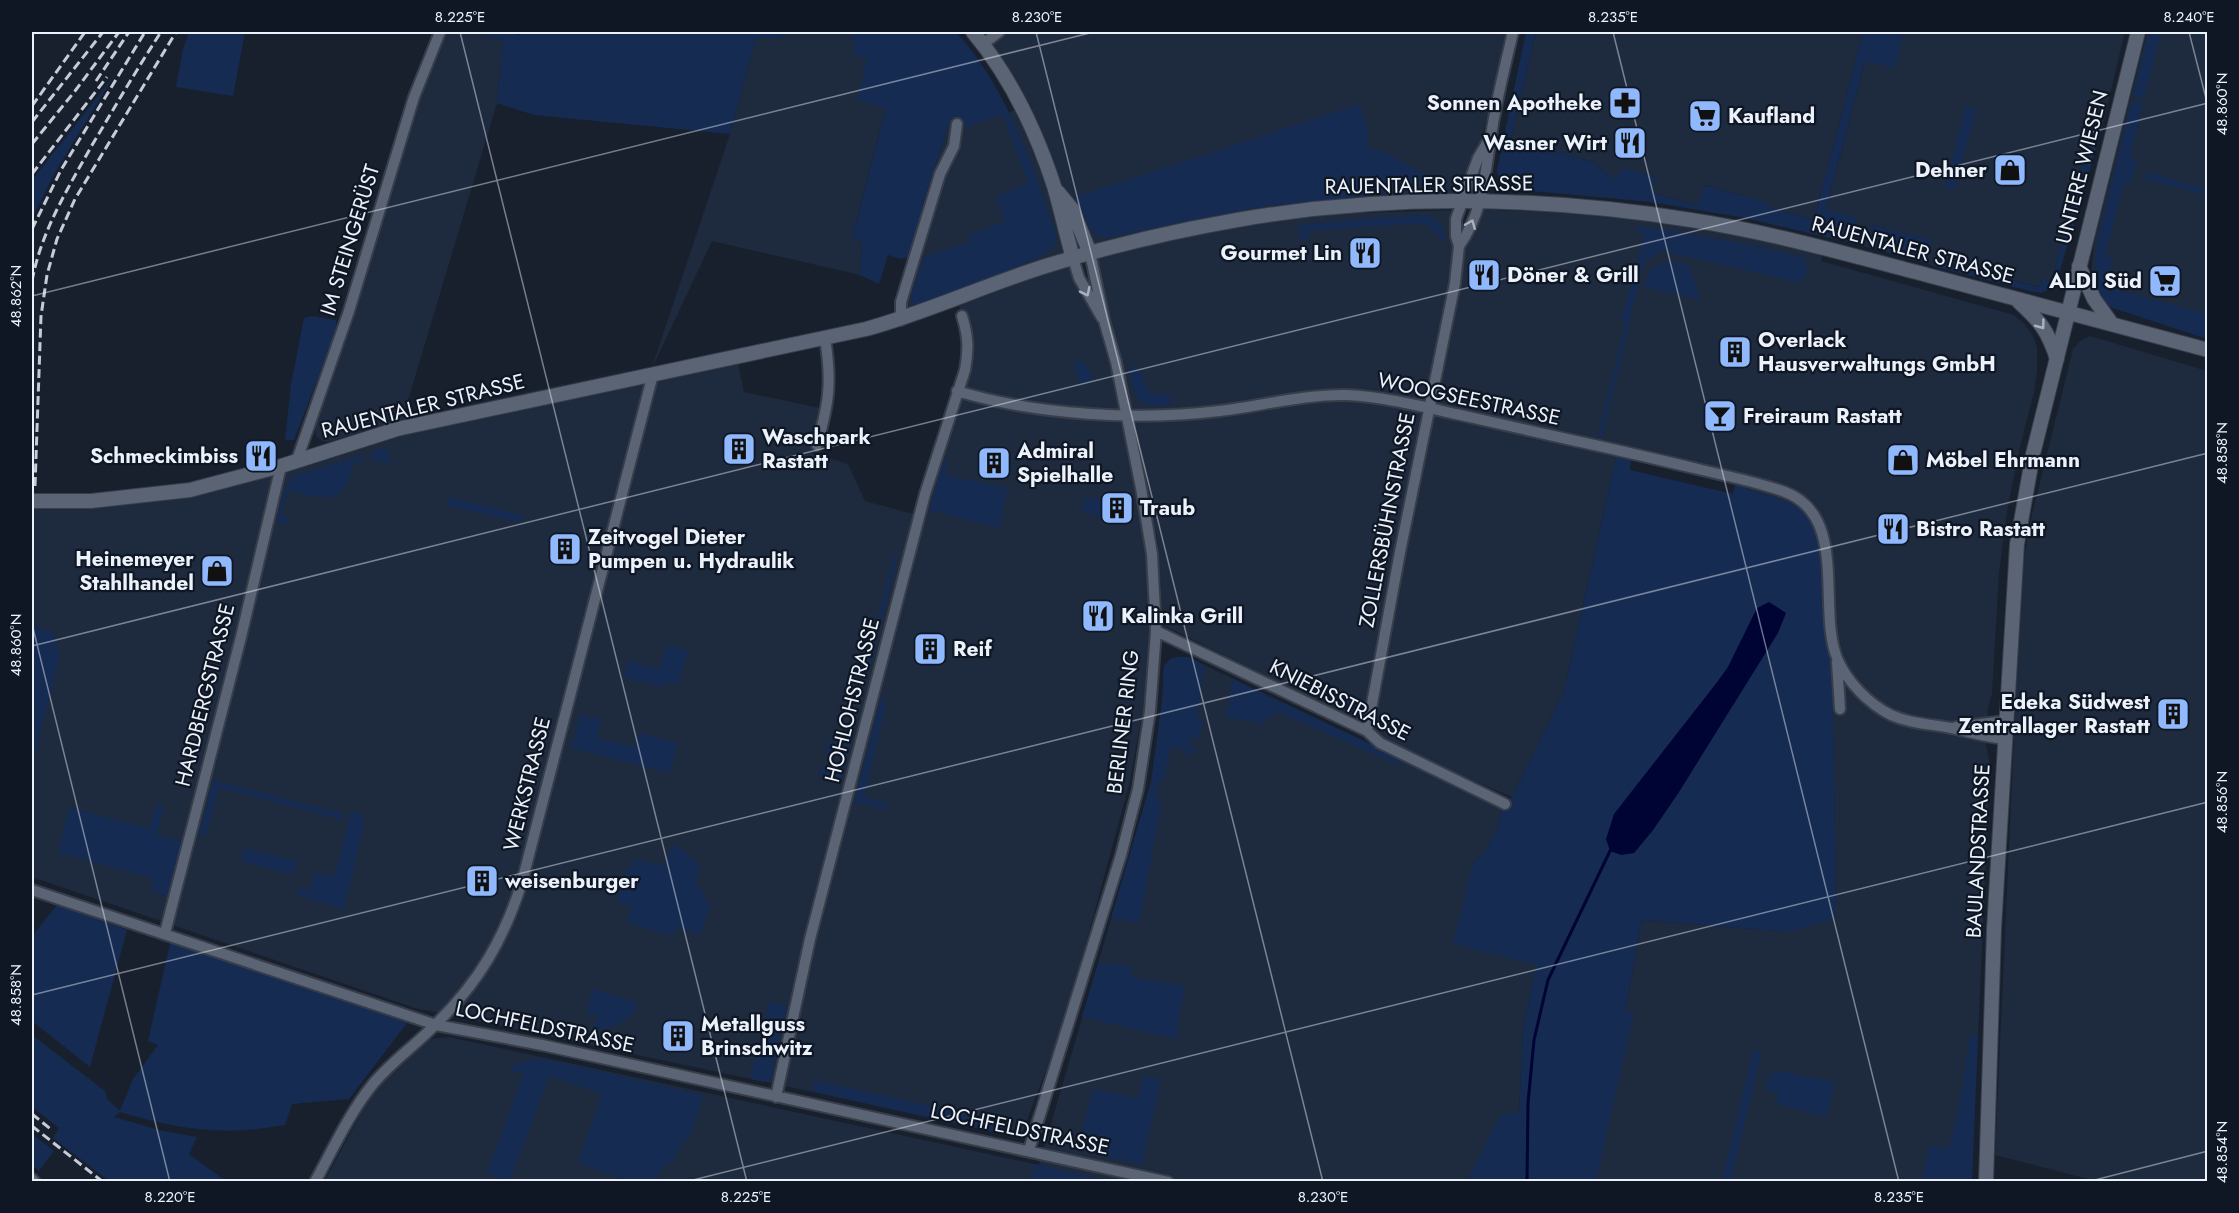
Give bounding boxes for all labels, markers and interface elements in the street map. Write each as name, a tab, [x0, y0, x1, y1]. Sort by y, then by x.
text: 8.225°E	[435, 6, 485, 28]
text: 8.230°E	[1012, 6, 1062, 28]
text: 8.235°E	[1588, 6, 1638, 28]
text: 8.240°E	[2163, 6, 2215, 28]
text: 48.860°N	[2211, 73, 2233, 135]
pharmacy icon: Sonnen Apotheke	[1607, 85, 1643, 121]
street label: UNTERE WIESEN	[2048, 87, 2116, 247]
place label: Sonnen Apotheke	[1427, 88, 1602, 118]
supermarket icon: Kaufland	[1687, 98, 1723, 134]
place label: Kaufland	[1728, 101, 1815, 131]
restaurant icon: Wasner Wirt	[1612, 125, 1648, 161]
place label: Wasner Wirt	[1483, 128, 1607, 158]
shop icon: Dehner	[1992, 152, 2028, 188]
place label: Dehner	[1915, 155, 1987, 185]
street label: IM STEINGERÜST	[313, 160, 387, 319]
street label: RAUENTALER STRASSE	[1324, 168, 1534, 202]
street label: RAUENTALER STRASSE	[1808, 209, 2018, 291]
one-way arrow	[1464, 219, 1476, 230]
restaurant icon: Gourmet Lin	[1347, 235, 1383, 271]
place label: Gourmet Lin	[1221, 238, 1342, 268]
restaurant icon: Döner & Grill	[1466, 257, 1502, 293]
place label: Döner & Grill	[1507, 260, 1639, 290]
supermarket icon: ALDI Süd	[2147, 263, 2183, 299]
text: 48.862°N	[5, 265, 27, 327]
place label: ALDI Süd	[2048, 266, 2142, 296]
one-way arrow	[1079, 286, 1090, 297]
one-way arrow	[2034, 318, 2045, 329]
place label: Overlack Hausverwaltungs GmbH	[1758, 325, 1996, 379]
building icon: Overlack Hausverwaltungs GmbH	[1717, 334, 1753, 370]
street label: WOOGSEESTRASSE	[1375, 365, 1563, 433]
street label: RAUENTALER STRASSE	[318, 366, 528, 446]
bar icon: Freiraum Rastatt	[1702, 398, 1738, 434]
place label: Freiraum Rastatt	[1743, 401, 1902, 431]
street label: ZOLLERSBÜHNSTRASSE	[1351, 410, 1423, 630]
place label: Waschpark Rastatt	[762, 422, 871, 476]
text: 48.858°N	[2211, 422, 2233, 484]
building icon: Waschpark Rastatt	[721, 431, 757, 467]
place label: Admiral Spielhalle	[1016, 436, 1113, 490]
restaurant icon: Schmeckimbiss	[243, 438, 279, 474]
place label: Schmeckimbiss	[90, 441, 238, 471]
shop icon: Möbel Ehrmann	[1885, 442, 1921, 478]
building icon: Admiral Spielhalle	[976, 445, 1012, 481]
place label: Möbel Ehrmann	[1926, 445, 2080, 475]
building icon: Traub	[1099, 490, 1135, 526]
place label: Traub	[1140, 493, 1195, 523]
restaurant icon: Bistro Rastatt	[1875, 511, 1911, 547]
place label: Bistro Rastatt	[1916, 514, 2045, 544]
place label: Zeitvogel Dieter Pumpen u. Hydraulik	[588, 522, 794, 576]
building icon: Zeitvogel Dieter Pumpen u. Hydraulik	[547, 531, 583, 567]
place label: Heinemeyer Stahlhandel	[75, 544, 194, 598]
shop icon: Heinemeyer Stahlhandel	[199, 553, 235, 589]
restaurant icon: Kalinka Grill	[1080, 598, 1116, 634]
street label: HARDBERGSTRASSE	[168, 600, 242, 790]
place label: Kalinka Grill	[1121, 601, 1243, 631]
text: 48.860°N	[5, 614, 27, 676]
street label: HOHLOHSTRASSE	[817, 615, 887, 785]
building icon: Reif	[912, 631, 948, 667]
place label: Reif	[953, 634, 992, 664]
street label: BERLINER RING	[1099, 648, 1147, 796]
street label: KNIEBISSTRASSE	[1264, 652, 1416, 748]
place label: Edeka Südwest Zentrallager Rastatt	[1959, 687, 2150, 741]
building icon: Edeka Südwest Zentrallager Rastatt	[2155, 696, 2191, 732]
street label: WERKSTRASSE	[496, 714, 558, 854]
street label: BAULANDSTRASSE	[1958, 763, 1998, 939]
text: 48.856°N	[2211, 771, 2233, 833]
building icon: weisenburger	[464, 863, 500, 899]
place label: weisenburger	[504, 866, 639, 896]
text: 48.858°N	[5, 964, 27, 1026]
street label: LOCHFELDSTRASSE	[453, 993, 637, 1061]
place label: Metallguss Brinschwitz	[701, 1009, 813, 1063]
building icon: Metallguss Brinschwitz	[660, 1018, 696, 1054]
street label: LOCHFELDSTRASSE	[928, 1095, 1112, 1163]
text: 48.854°N	[2211, 1121, 2233, 1183]
text: 8.220°E	[145, 1186, 195, 1208]
text: 8.225°E	[721, 1186, 771, 1208]
text: 8.230°E	[1298, 1186, 1348, 1208]
text: 8.235°E	[1874, 1186, 1924, 1208]

